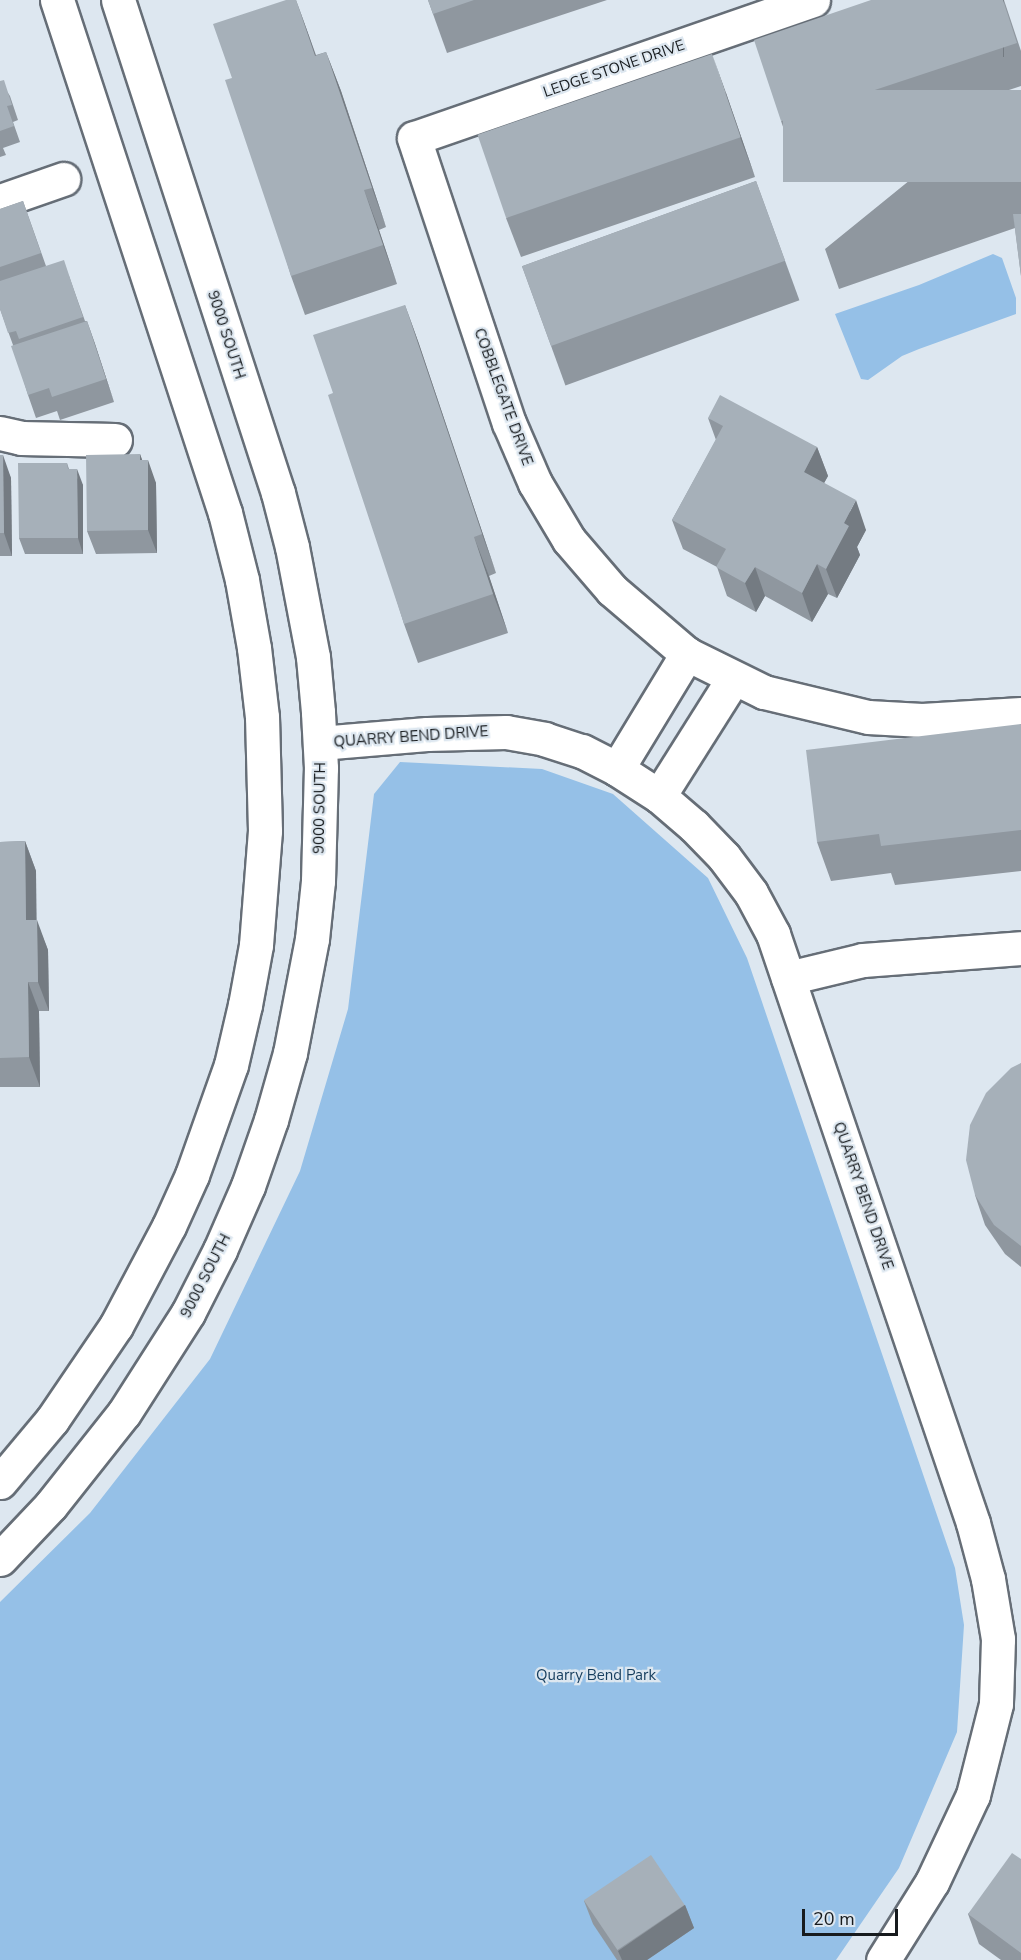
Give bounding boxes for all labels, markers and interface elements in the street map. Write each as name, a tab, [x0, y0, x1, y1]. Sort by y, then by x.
street label: LEDGE STONE DRIVE	[541, 36, 687, 102]
street label: 9000 SOUTH	[203, 288, 249, 382]
street label: COBBLEGATE DRIVE	[470, 326, 536, 468]
street label: QUARRY BEND DRIVE	[333, 723, 489, 751]
street label: 9000 SOUTH	[310, 762, 330, 854]
street label: QUARRY BEND DRIVE	[829, 1120, 897, 1272]
street label: 9000 SOUTH	[177, 1231, 235, 1321]
park label: Quarry Bend Park	[536, 1667, 656, 1685]
scale bar	[805, 1897, 901, 1935]
text: 20 m	[813, 1907, 855, 1931]

